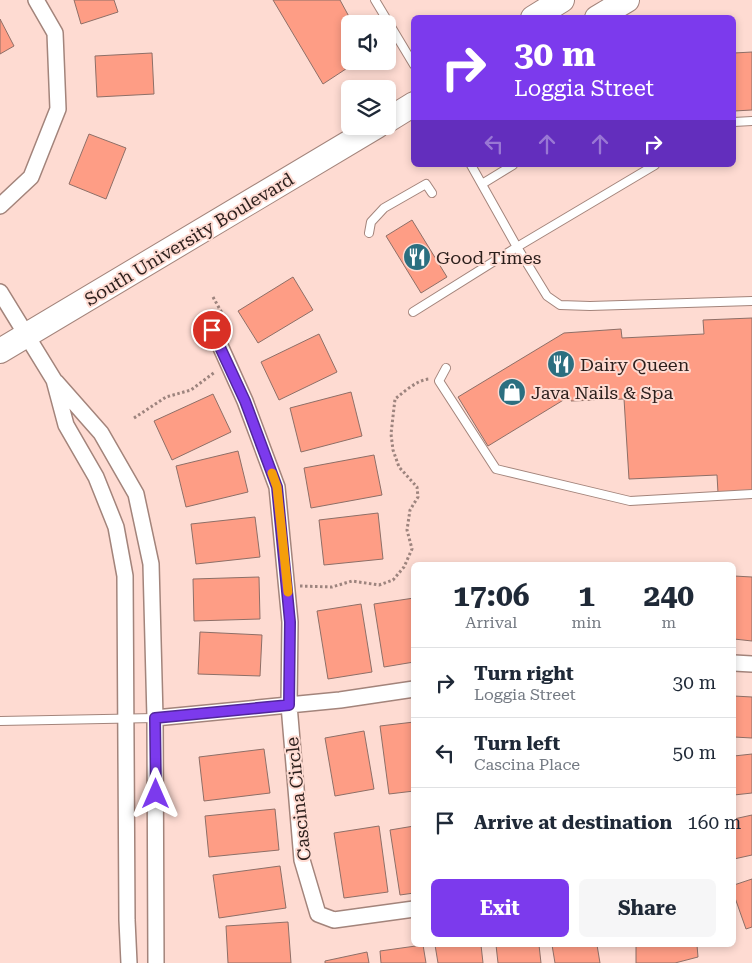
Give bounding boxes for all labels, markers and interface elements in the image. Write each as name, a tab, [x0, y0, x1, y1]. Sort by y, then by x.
map controls	[341, 15, 396, 135]
button: sound	[341, 15, 396, 70]
text: 30 m	[514, 34, 596, 75]
icon: right	[431, 35, 496, 100]
text: Loggia Street	[514, 76, 654, 101]
button: layers	[341, 80, 396, 135]
icon: left	[480, 130, 508, 158]
icon: ahead	[533, 130, 561, 158]
icon: ahead	[586, 130, 614, 158]
icon: right	[639, 130, 667, 158]
street label: South University Boulevard	[81, 168, 298, 310]
restaurant icon: Good Times	[402, 242, 432, 272]
place label: Good Times	[436, 247, 541, 268]
pin	[191, 309, 233, 351]
icon: arrive	[198, 316, 226, 344]
restaurant icon: Dairy Queen	[546, 349, 576, 379]
place label: Dairy Queen	[580, 354, 690, 375]
shop icon: Java Nails & Spa	[497, 377, 527, 407]
place label: Java Nails & Spa	[531, 382, 673, 403]
text: 17:06	[453, 578, 530, 613]
text: 1	[578, 578, 595, 613]
text: 240	[644, 578, 694, 613]
text: Arrival	[465, 613, 517, 632]
text: min	[572, 613, 602, 632]
text: m	[661, 613, 676, 632]
text: Turn right	[474, 662, 574, 685]
icon: right	[431, 669, 459, 697]
text: 30 m	[673, 671, 716, 694]
text: Loggia Street	[474, 685, 576, 704]
text: Turn left	[474, 732, 560, 755]
street label: Cascina Circle	[281, 736, 315, 862]
icon: left	[431, 739, 459, 767]
text: 50 m	[673, 741, 716, 764]
text: Cascina Place	[474, 755, 580, 774]
position arrow	[129, 767, 181, 819]
icon: arrive	[431, 809, 459, 837]
text: Arrive at destination	[474, 811, 672, 834]
text: 160 m	[687, 811, 741, 834]
button: Exit	[431, 879, 569, 937]
button: Share	[579, 879, 716, 937]

